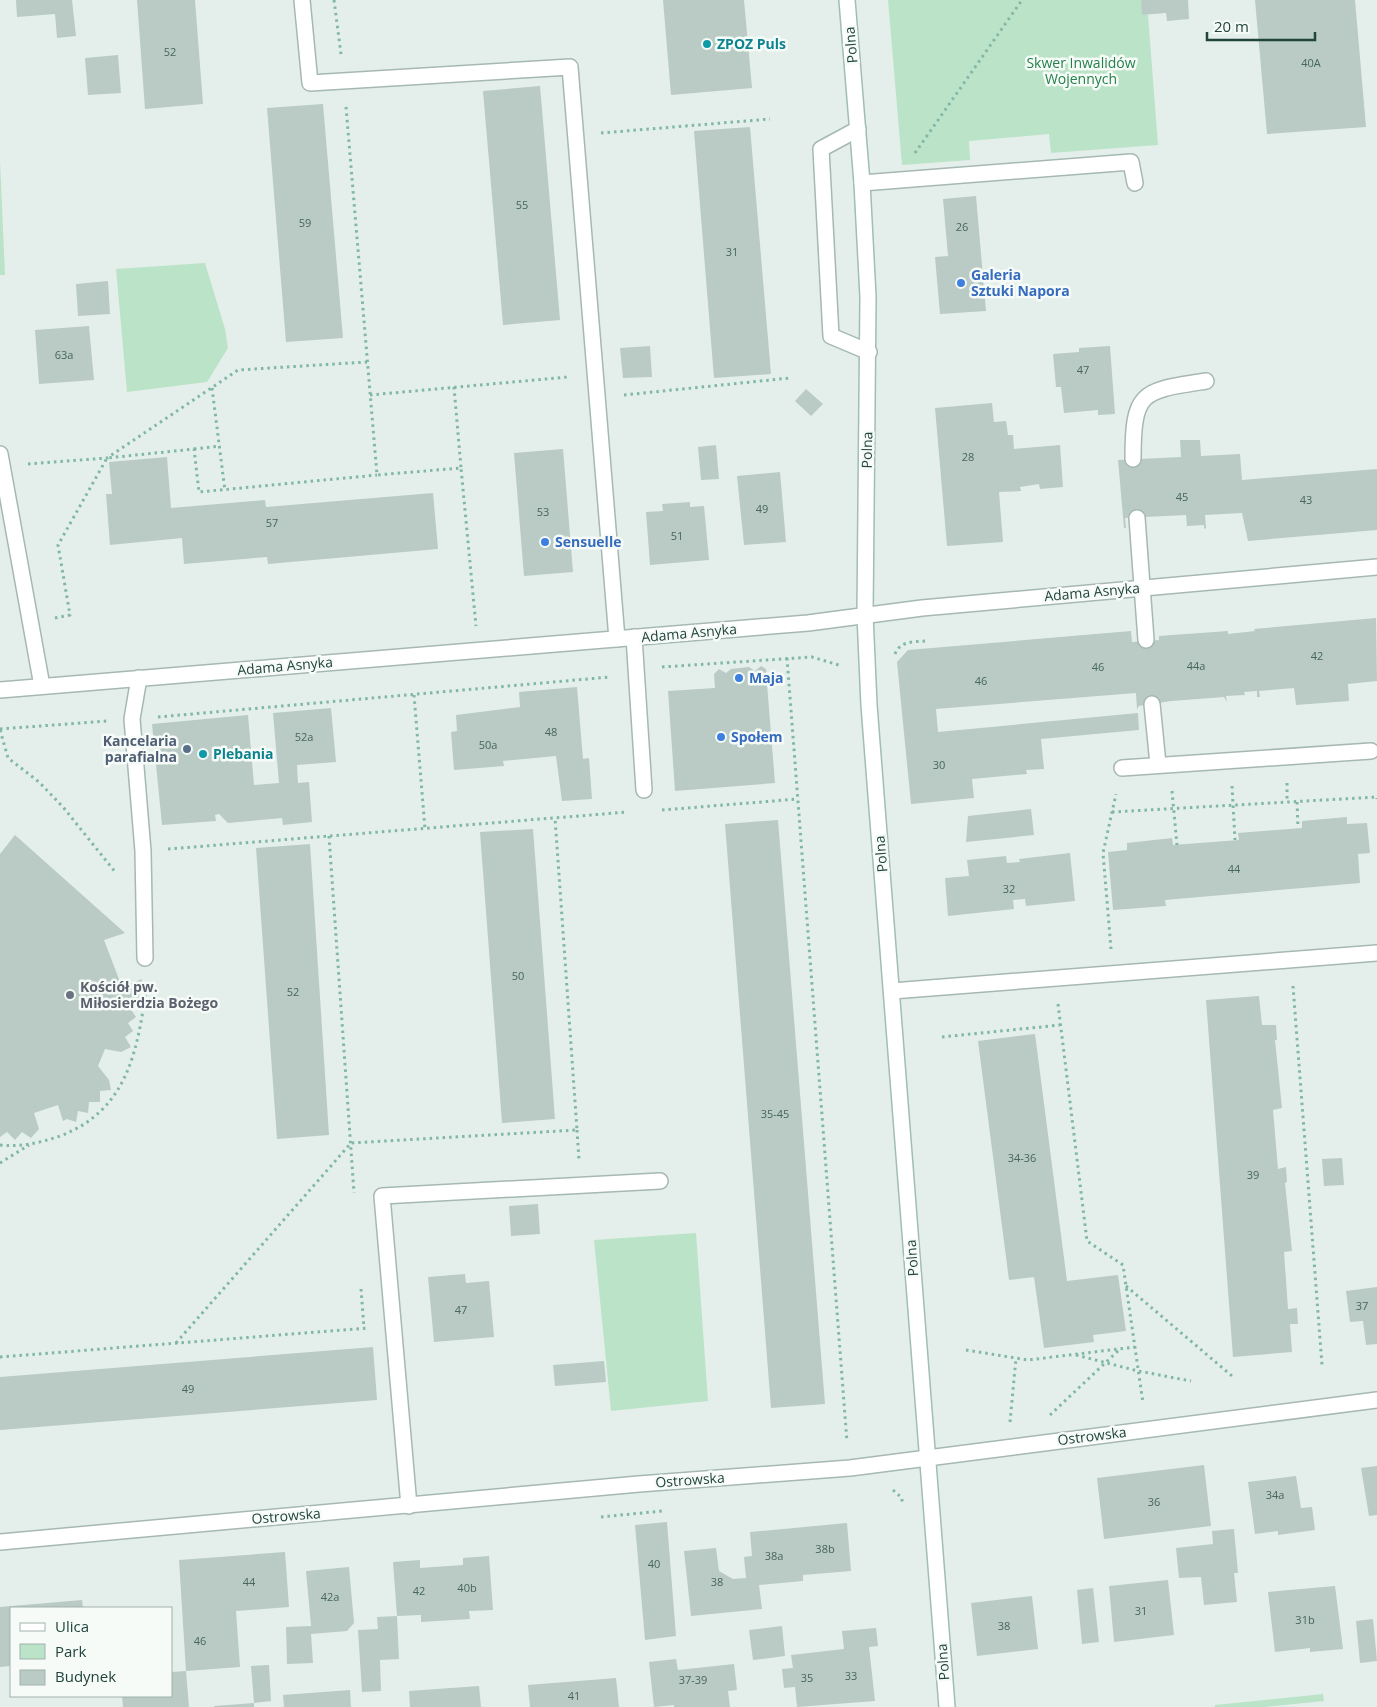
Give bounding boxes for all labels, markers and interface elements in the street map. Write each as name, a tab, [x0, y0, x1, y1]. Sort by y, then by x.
scale bar	[1207, 10, 1314, 42]
text: 20 m	[1214, 16, 1249, 36]
street label: Polna	[839, 26, 862, 64]
place label: ZPOZ Puls	[717, 34, 786, 53]
marker: ZPOZ Puls	[701, 38, 713, 50]
house number: 52	[164, 44, 176, 59]
park label: Skwer Inwalidów Wojennych	[1026, 53, 1136, 88]
house number: 40A	[1301, 55, 1321, 70]
house number: 55	[516, 197, 528, 212]
house number: 59	[299, 215, 311, 230]
house number: 26	[956, 219, 968, 234]
house number: 31	[726, 244, 738, 259]
place label: Galeria Sztuki Napora	[971, 265, 1070, 300]
marker: Galeria Sztuki Napora	[955, 277, 967, 289]
house number: 63a	[55, 347, 73, 362]
house number: 47	[1077, 362, 1089, 377]
street label: Polna	[857, 431, 876, 469]
house number: 28	[962, 449, 974, 464]
house number: 45	[1176, 489, 1188, 504]
house number: 43	[1300, 492, 1312, 507]
house number: 49	[756, 501, 768, 516]
house number: 53	[537, 504, 549, 519]
house number: 57	[266, 515, 278, 530]
house number: 51	[671, 528, 683, 543]
place label: Sensuelle	[555, 532, 621, 551]
marker: Sensuelle	[539, 536, 551, 548]
street label: Adama Asnyka	[1043, 578, 1141, 605]
street label: Adama Asnyka	[640, 619, 738, 646]
house number: 42	[1311, 648, 1323, 663]
street label: Adama Asnyka	[236, 652, 334, 679]
house number: 44a	[1187, 658, 1205, 673]
house number: 46	[1092, 659, 1104, 674]
place label: Maja	[749, 668, 783, 687]
marker: Maja	[733, 672, 745, 684]
house number: 46	[975, 673, 987, 688]
house number: 48	[545, 724, 557, 739]
place label: Społem	[731, 727, 783, 746]
house number: 52a	[295, 729, 313, 744]
place label: Kancelaria parafialna	[103, 731, 177, 766]
marker: Społem	[715, 731, 727, 743]
house number: 50a	[479, 737, 497, 752]
marker: Kancelaria parafialna	[181, 743, 193, 755]
place label: Plebania	[213, 744, 274, 763]
marker: Plebania	[197, 748, 209, 760]
house number: 30	[933, 757, 945, 772]
street label: Polna	[869, 835, 892, 873]
house number: 44	[1228, 861, 1241, 876]
house number: 32	[1003, 881, 1015, 896]
house number: 50	[512, 968, 524, 983]
place label: Kościół pw. Miłosierdzia Bożego	[80, 977, 218, 1012]
house number: 52	[287, 984, 299, 999]
marker: Kościół pw. Miłosierdzia Bożego	[64, 989, 76, 1001]
house number: 35-45	[761, 1106, 789, 1121]
house number: 34-36	[1008, 1150, 1036, 1165]
house number: 39	[1247, 1167, 1259, 1182]
street label: Polna	[901, 1239, 922, 1277]
house number: 37	[1356, 1298, 1368, 1313]
house number: 47	[455, 1302, 467, 1317]
house number: 49	[182, 1381, 194, 1396]
street label: Ostrowska	[1056, 1422, 1128, 1449]
street label: Ostrowska	[655, 1468, 725, 1491]
house number: 34a	[1266, 1487, 1284, 1502]
house number: 36	[1148, 1494, 1160, 1509]
street label: Ostrowska	[251, 1503, 321, 1528]
house number: 38b	[815, 1541, 835, 1556]
house number: 38a	[765, 1548, 783, 1563]
house number: 40	[648, 1556, 660, 1571]
house number: 44	[243, 1574, 256, 1589]
house number: 38	[711, 1574, 723, 1589]
house number: 40b	[457, 1580, 477, 1595]
house number: 42	[413, 1583, 425, 1598]
house number: 42a	[321, 1589, 339, 1604]
house number: 31	[1135, 1603, 1147, 1618]
legend	[10, 1607, 172, 1697]
house number: 31b	[1295, 1612, 1315, 1627]
text: Ulica	[55, 1616, 89, 1636]
house number: 38	[998, 1618, 1010, 1633]
house number: 46	[194, 1633, 206, 1648]
text: Park	[55, 1641, 86, 1661]
street label: Polna	[932, 1643, 953, 1681]
text: Budynek	[55, 1666, 116, 1686]
house number: 33	[845, 1668, 857, 1683]
house number: 35	[801, 1670, 813, 1685]
house number: 37-39	[679, 1672, 707, 1687]
house number: 41	[568, 1688, 580, 1703]

